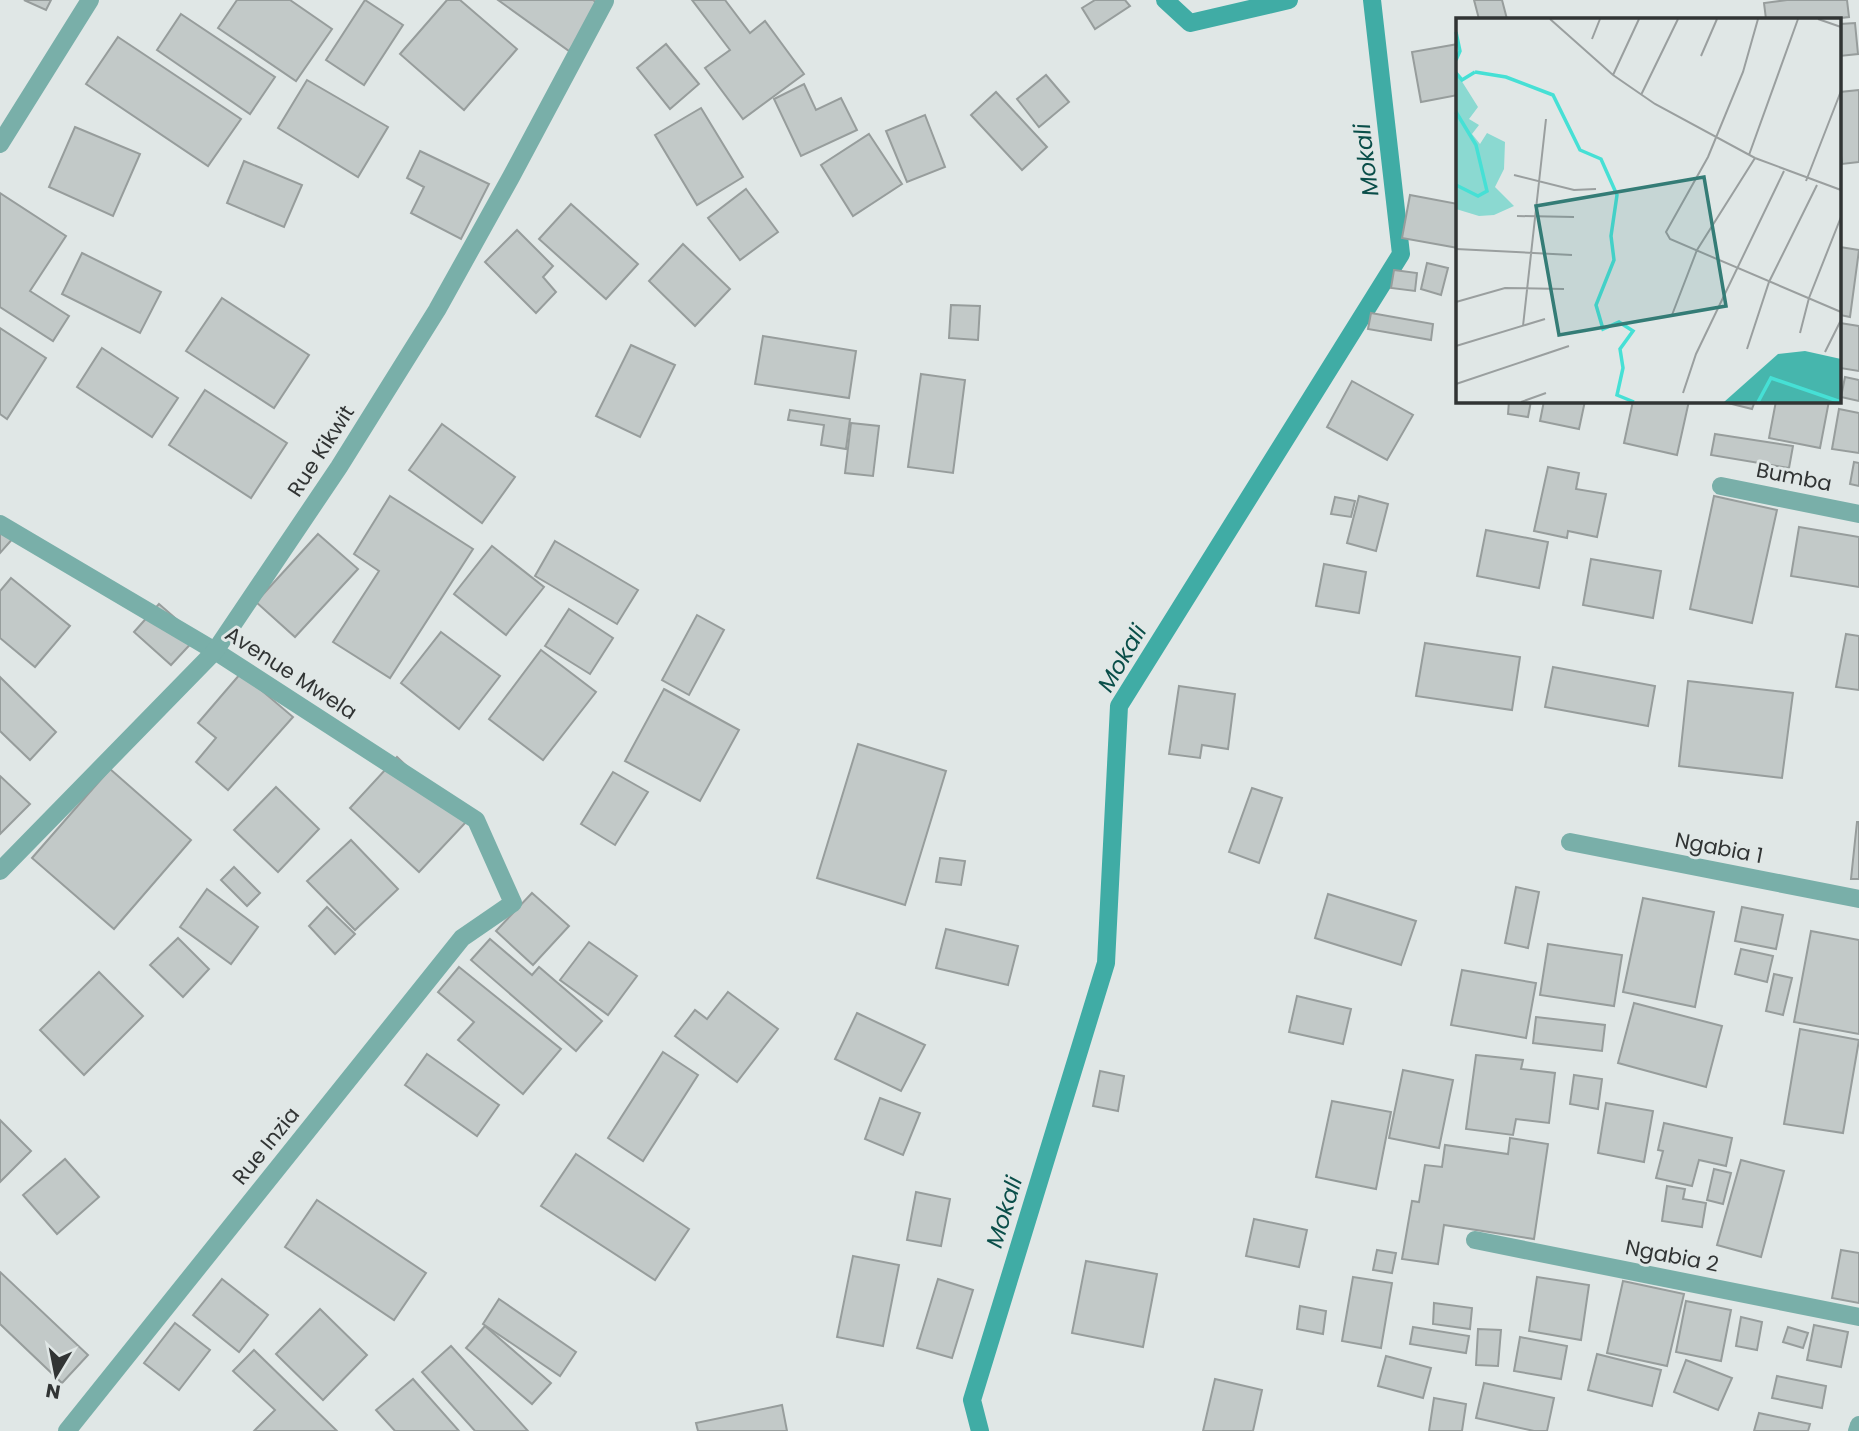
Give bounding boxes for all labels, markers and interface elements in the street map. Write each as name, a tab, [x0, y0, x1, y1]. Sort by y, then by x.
inset map	[1456, 18, 1842, 402]
water label: Mokali	[1346, 121, 1386, 198]
street label: Rue Kikwit	[280, 399, 361, 502]
street label: Bumba	[1754, 455, 1834, 498]
water label: Mokali	[1090, 618, 1154, 698]
street label: Avenue Mwela	[220, 619, 363, 726]
street label: Ngabia 1	[1673, 825, 1766, 870]
street label: Rue Inzia	[225, 1101, 306, 1191]
water label: Mokali	[978, 1172, 1030, 1252]
street label: Ngabia 2	[1623, 1232, 1721, 1279]
north arrow	[21, 1340, 91, 1410]
text: N	[44, 1377, 63, 1406]

